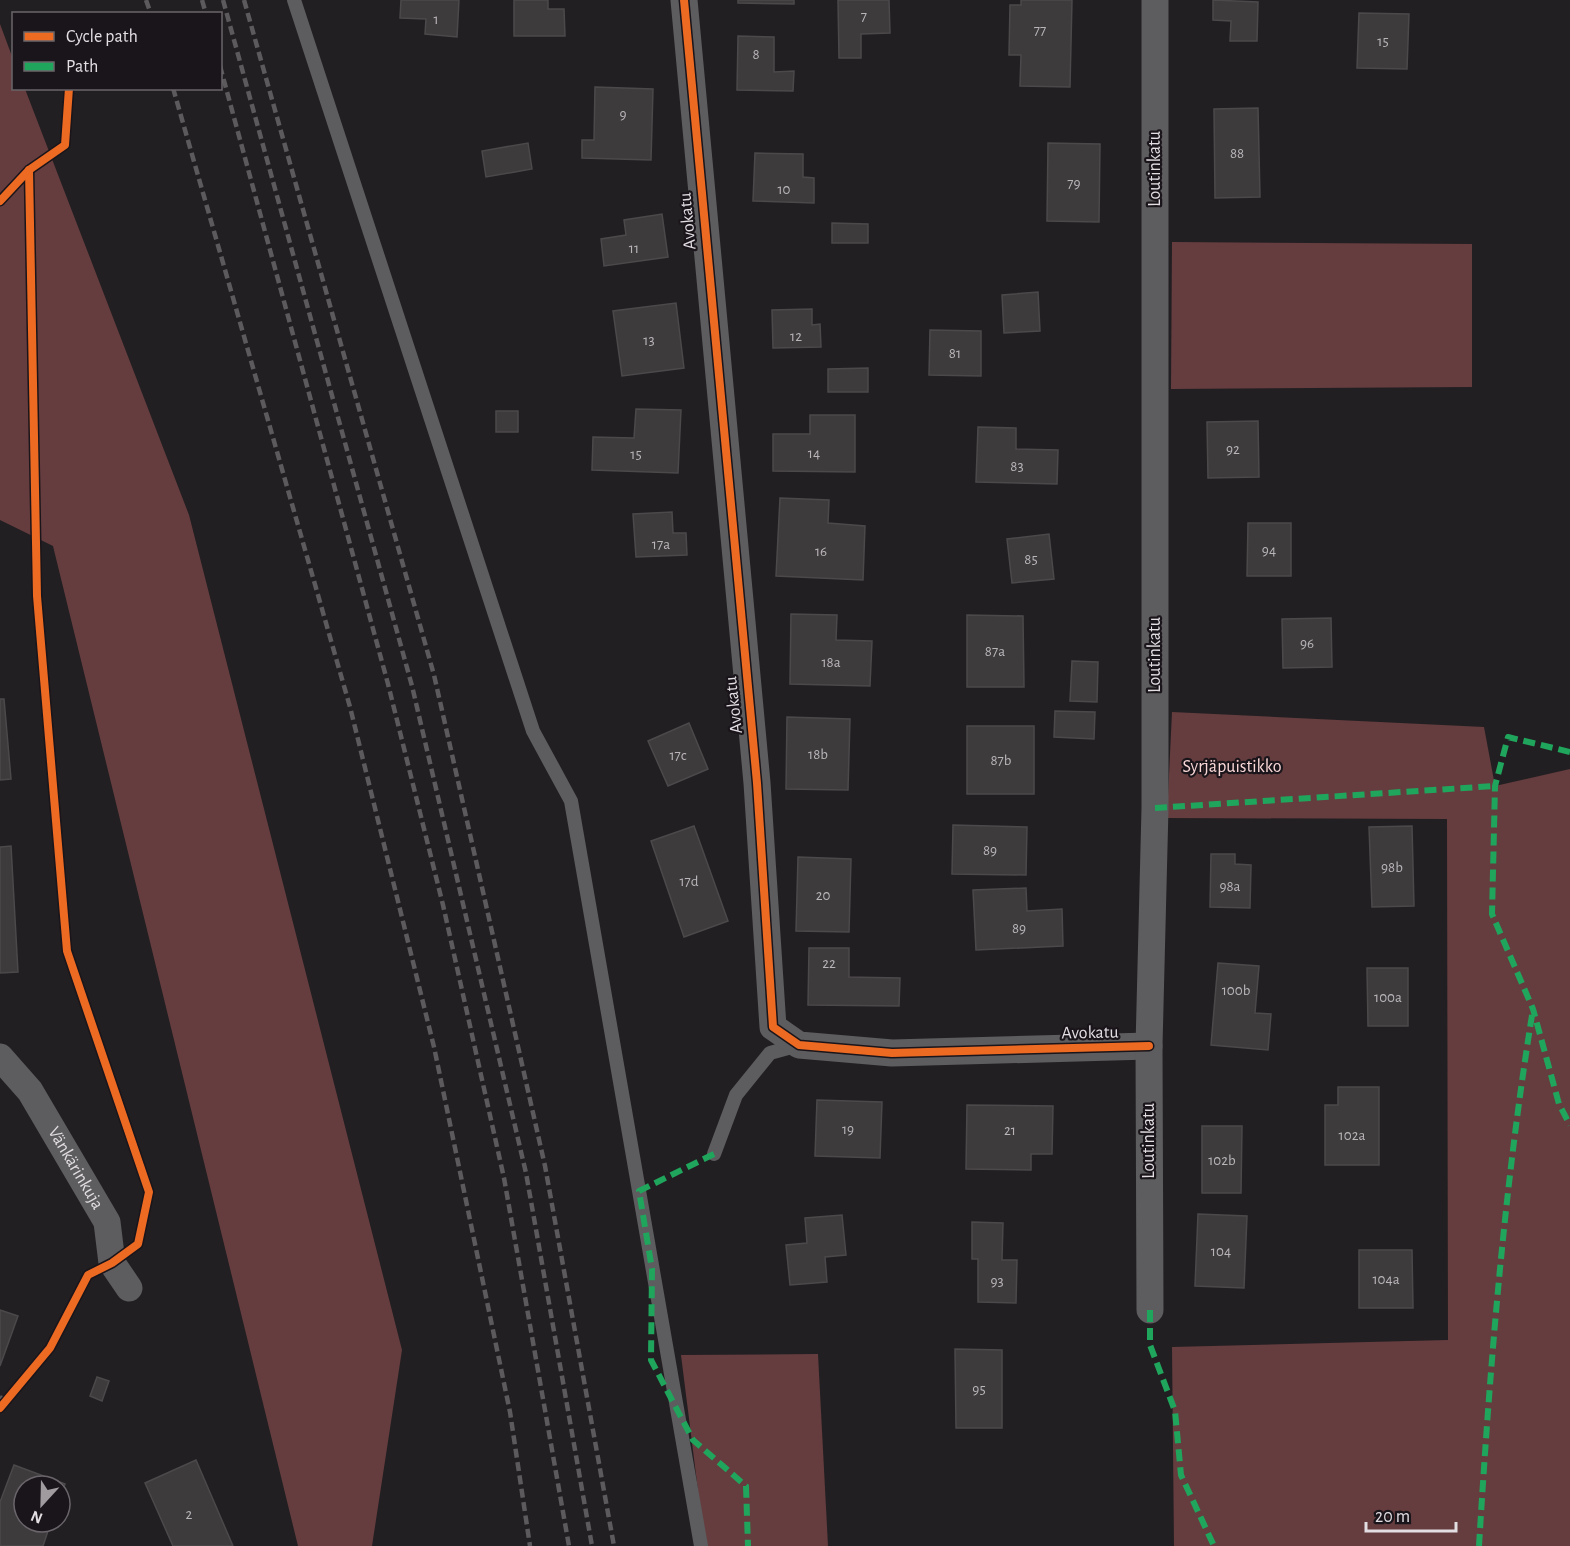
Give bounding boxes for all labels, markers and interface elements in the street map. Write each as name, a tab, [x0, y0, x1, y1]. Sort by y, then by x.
house number: 7	[861, 9, 867, 24]
legend	[12, 12, 222, 90]
house number: 1	[433, 12, 439, 27]
house number: 77	[1034, 23, 1046, 38]
text: Cycle path	[66, 28, 138, 46]
house number: 15	[1377, 34, 1389, 49]
house number: 8	[752, 47, 760, 62]
text: Path	[66, 58, 98, 76]
house number: 9	[619, 107, 627, 122]
street label: Loutinkatu	[1146, 131, 1164, 207]
house number: 88	[1230, 146, 1244, 161]
house number: 79	[1067, 176, 1081, 191]
house number: 10	[777, 182, 791, 197]
street label: Avokatu	[677, 192, 699, 250]
house number: 11	[629, 241, 639, 256]
house number: 12	[790, 329, 802, 344]
house number: 13	[643, 333, 655, 348]
house number: 81	[949, 346, 961, 361]
house number: 92	[1226, 442, 1240, 457]
house number: 14	[808, 446, 820, 461]
house number: 15	[630, 447, 642, 462]
house number: 83	[1010, 459, 1024, 474]
house number: 17a	[652, 537, 670, 552]
house number: 94	[1262, 543, 1276, 558]
house number: 16	[815, 544, 827, 559]
house number: 85	[1024, 552, 1038, 567]
street label: Loutinkatu	[1146, 617, 1164, 693]
house number: 96	[1300, 636, 1314, 651]
house number: 87a	[985, 644, 1005, 659]
house number: 18a	[821, 655, 841, 670]
street label: Avokatu	[722, 676, 746, 734]
house number: 18b	[808, 747, 828, 762]
house number: 17c	[669, 748, 687, 763]
house number: 87b	[990, 753, 1012, 768]
park label: Syrjäpuistikko	[1182, 758, 1282, 776]
house number: 89	[983, 843, 997, 858]
house number: 98b	[1381, 860, 1403, 875]
house number: 17d	[679, 874, 699, 889]
house number: 98a	[1219, 879, 1241, 894]
house number: 20	[816, 888, 830, 903]
house number: 89	[1012, 921, 1026, 936]
house number: 22	[822, 956, 836, 971]
house number: 100b	[1222, 983, 1251, 998]
house number: 100a	[1374, 990, 1402, 1005]
street label: Avokatu	[1061, 1024, 1119, 1042]
street label: Loutinkatu	[1140, 1103, 1158, 1179]
house number: 19	[842, 1122, 854, 1137]
house number: 21	[1004, 1123, 1016, 1138]
street label: Vänkärinkuja	[44, 1124, 107, 1213]
house number: 102a	[1339, 1128, 1365, 1143]
house number: 102b	[1208, 1153, 1236, 1168]
house number: 104	[1211, 1244, 1231, 1259]
house number: 104a	[1372, 1272, 1400, 1287]
house number: 93	[990, 1274, 1004, 1289]
house number: 95	[972, 1382, 986, 1397]
north arrow	[12, 1474, 72, 1534]
scale bar	[1366, 1495, 1456, 1533]
text: N	[29, 1507, 45, 1526]
house number: 2	[186, 1507, 193, 1522]
text: 20 m	[1375, 1508, 1410, 1526]

